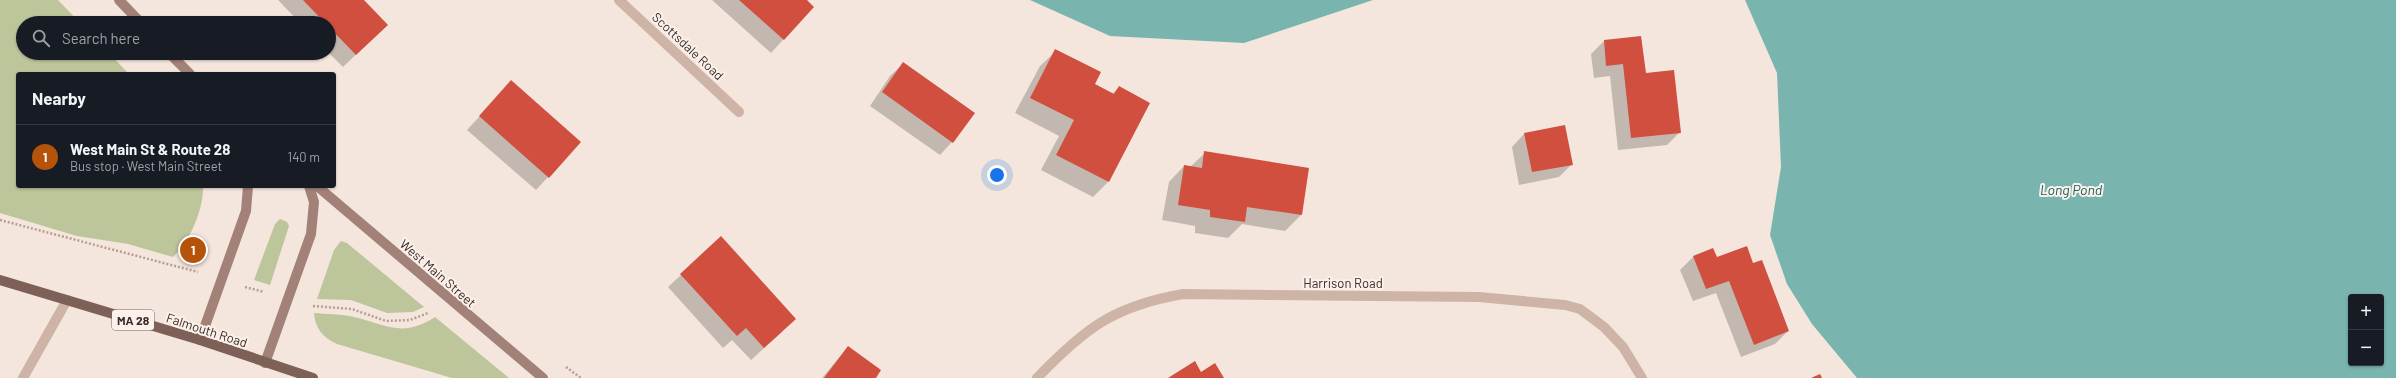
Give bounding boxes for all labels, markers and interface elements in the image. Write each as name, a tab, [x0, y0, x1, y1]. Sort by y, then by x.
street label: Scottsdale Road	[649, 9, 727, 83]
search box	[16, 16, 336, 60]
icon: search	[30, 27, 52, 49]
text: Search here	[62, 29, 140, 47]
text: Nearby	[32, 88, 86, 108]
text: West Main St & Route 28	[70, 140, 230, 158]
text: 1	[43, 149, 47, 165]
text: 140 m	[288, 149, 320, 165]
text: Bus stop · West Main Street	[70, 158, 222, 174]
your location	[987, 165, 1007, 185]
water label: Long Pond	[2040, 181, 2103, 198]
pin: 1	[180, 235, 206, 265]
street label: West Main Street	[397, 236, 479, 310]
street label: Harrison Road	[1303, 275, 1383, 291]
map controls	[2348, 294, 2384, 366]
button: +	[2348, 294, 2384, 330]
street label: Falmouth Road	[164, 309, 250, 351]
road number: MA 28	[112, 310, 154, 330]
button: −	[2348, 330, 2384, 366]

